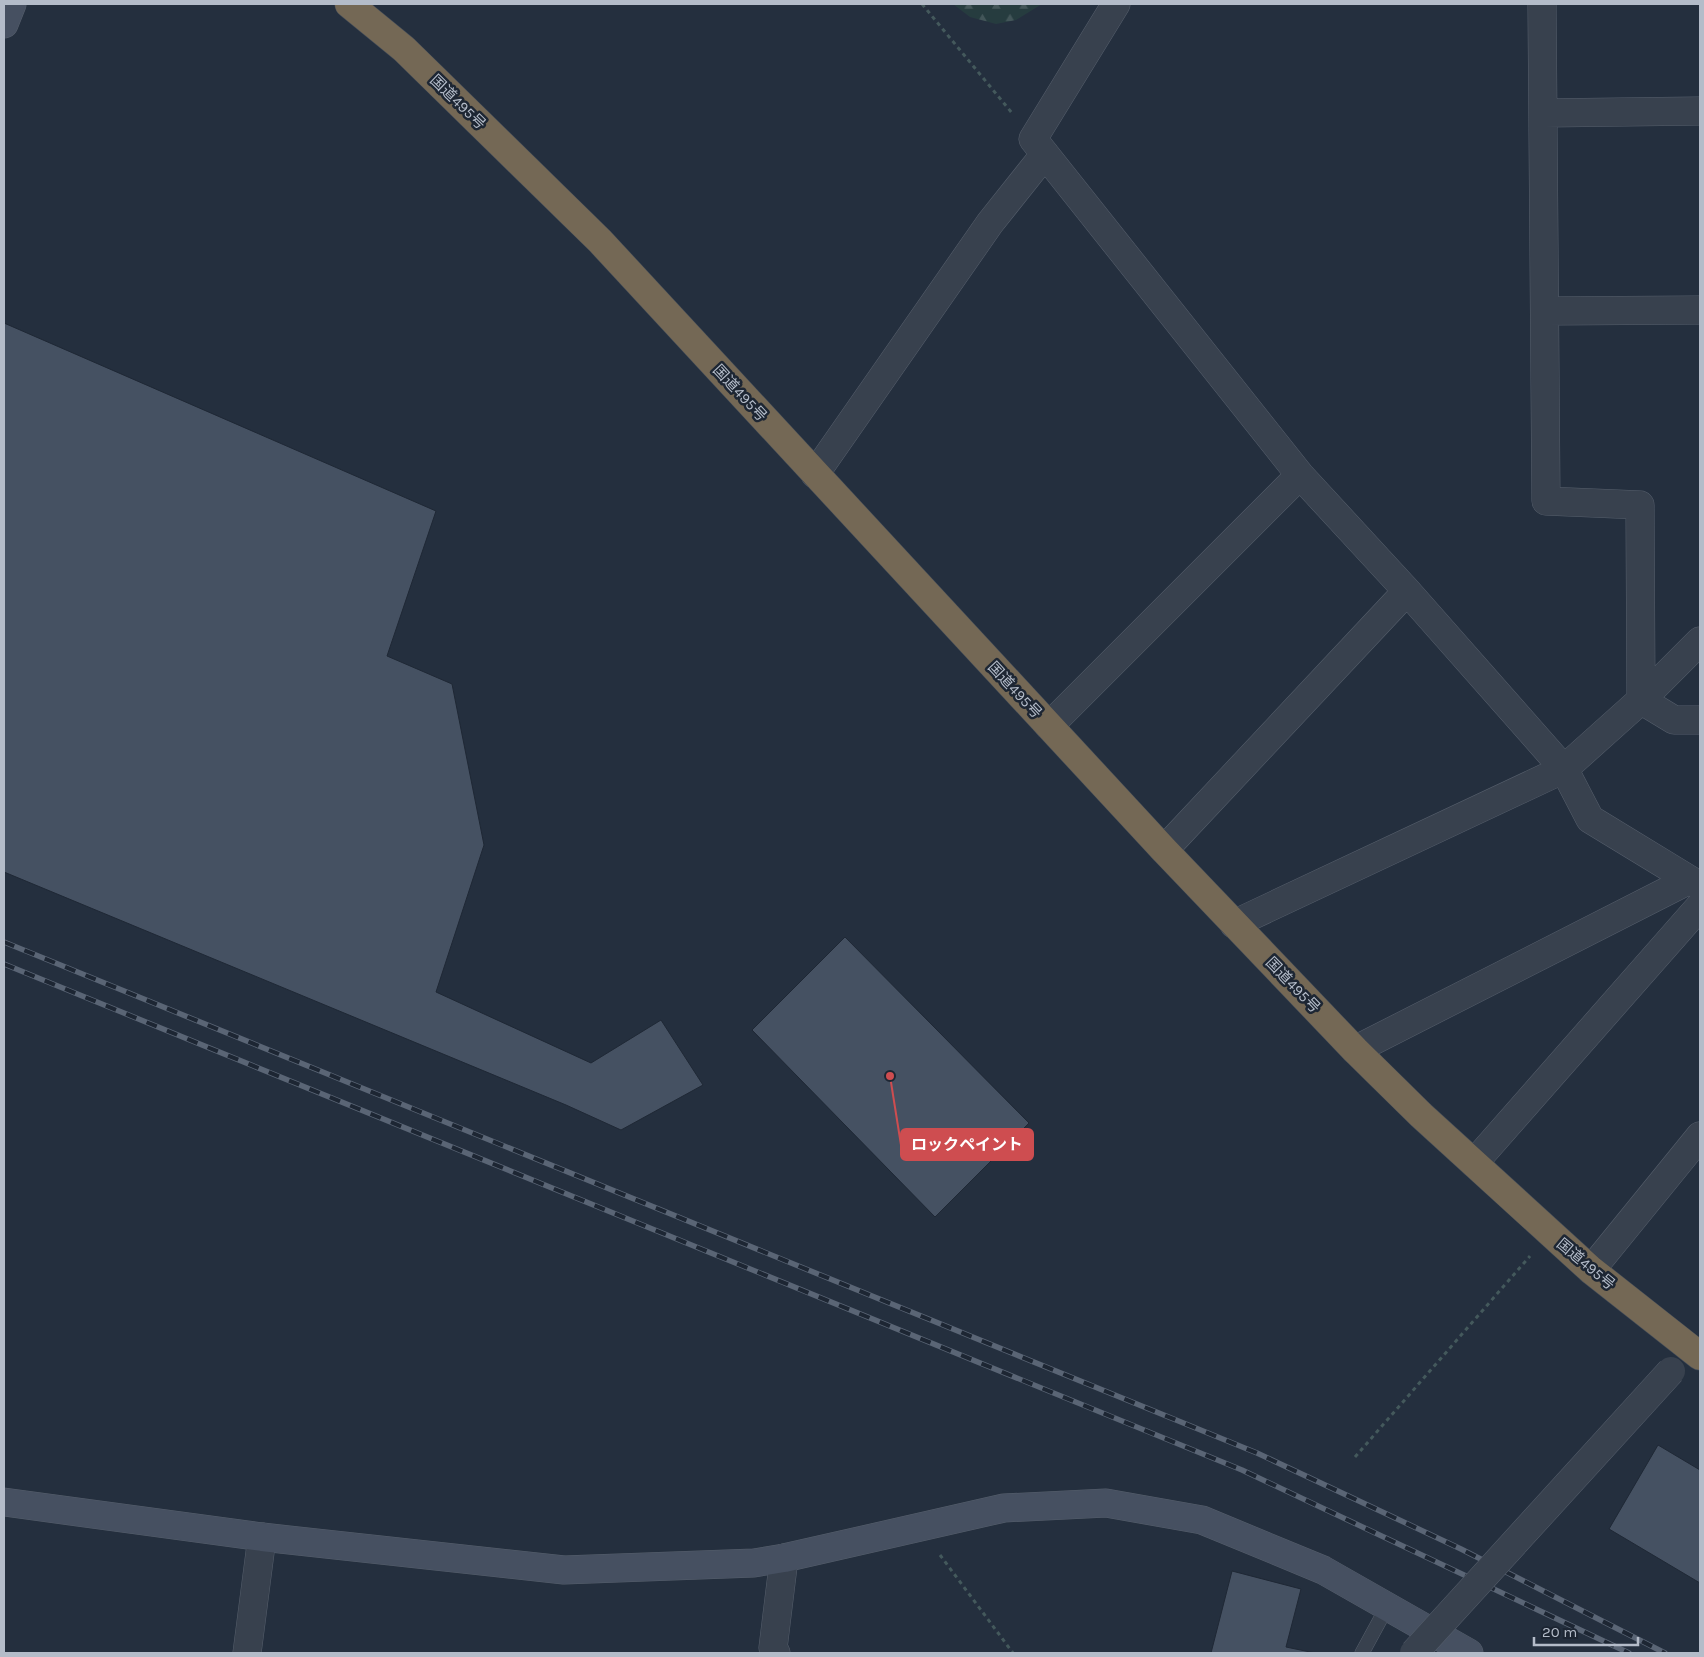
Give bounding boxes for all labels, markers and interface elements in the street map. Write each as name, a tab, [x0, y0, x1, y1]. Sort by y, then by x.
street label: 国道495号	[426, 71, 490, 133]
street label: 国道495号	[709, 361, 771, 425]
street label: 国道495号	[984, 658, 1046, 722]
street label: 国道495号	[1262, 953, 1324, 1017]
callout: ロックペイント	[901, 1129, 1033, 1160]
text: ロックペイント	[911, 1135, 1023, 1154]
street label: 国道495号	[1553, 1234, 1619, 1294]
scale bar	[1534, 1614, 1638, 1646]
text: 20 m	[1542, 1623, 1577, 1641]

